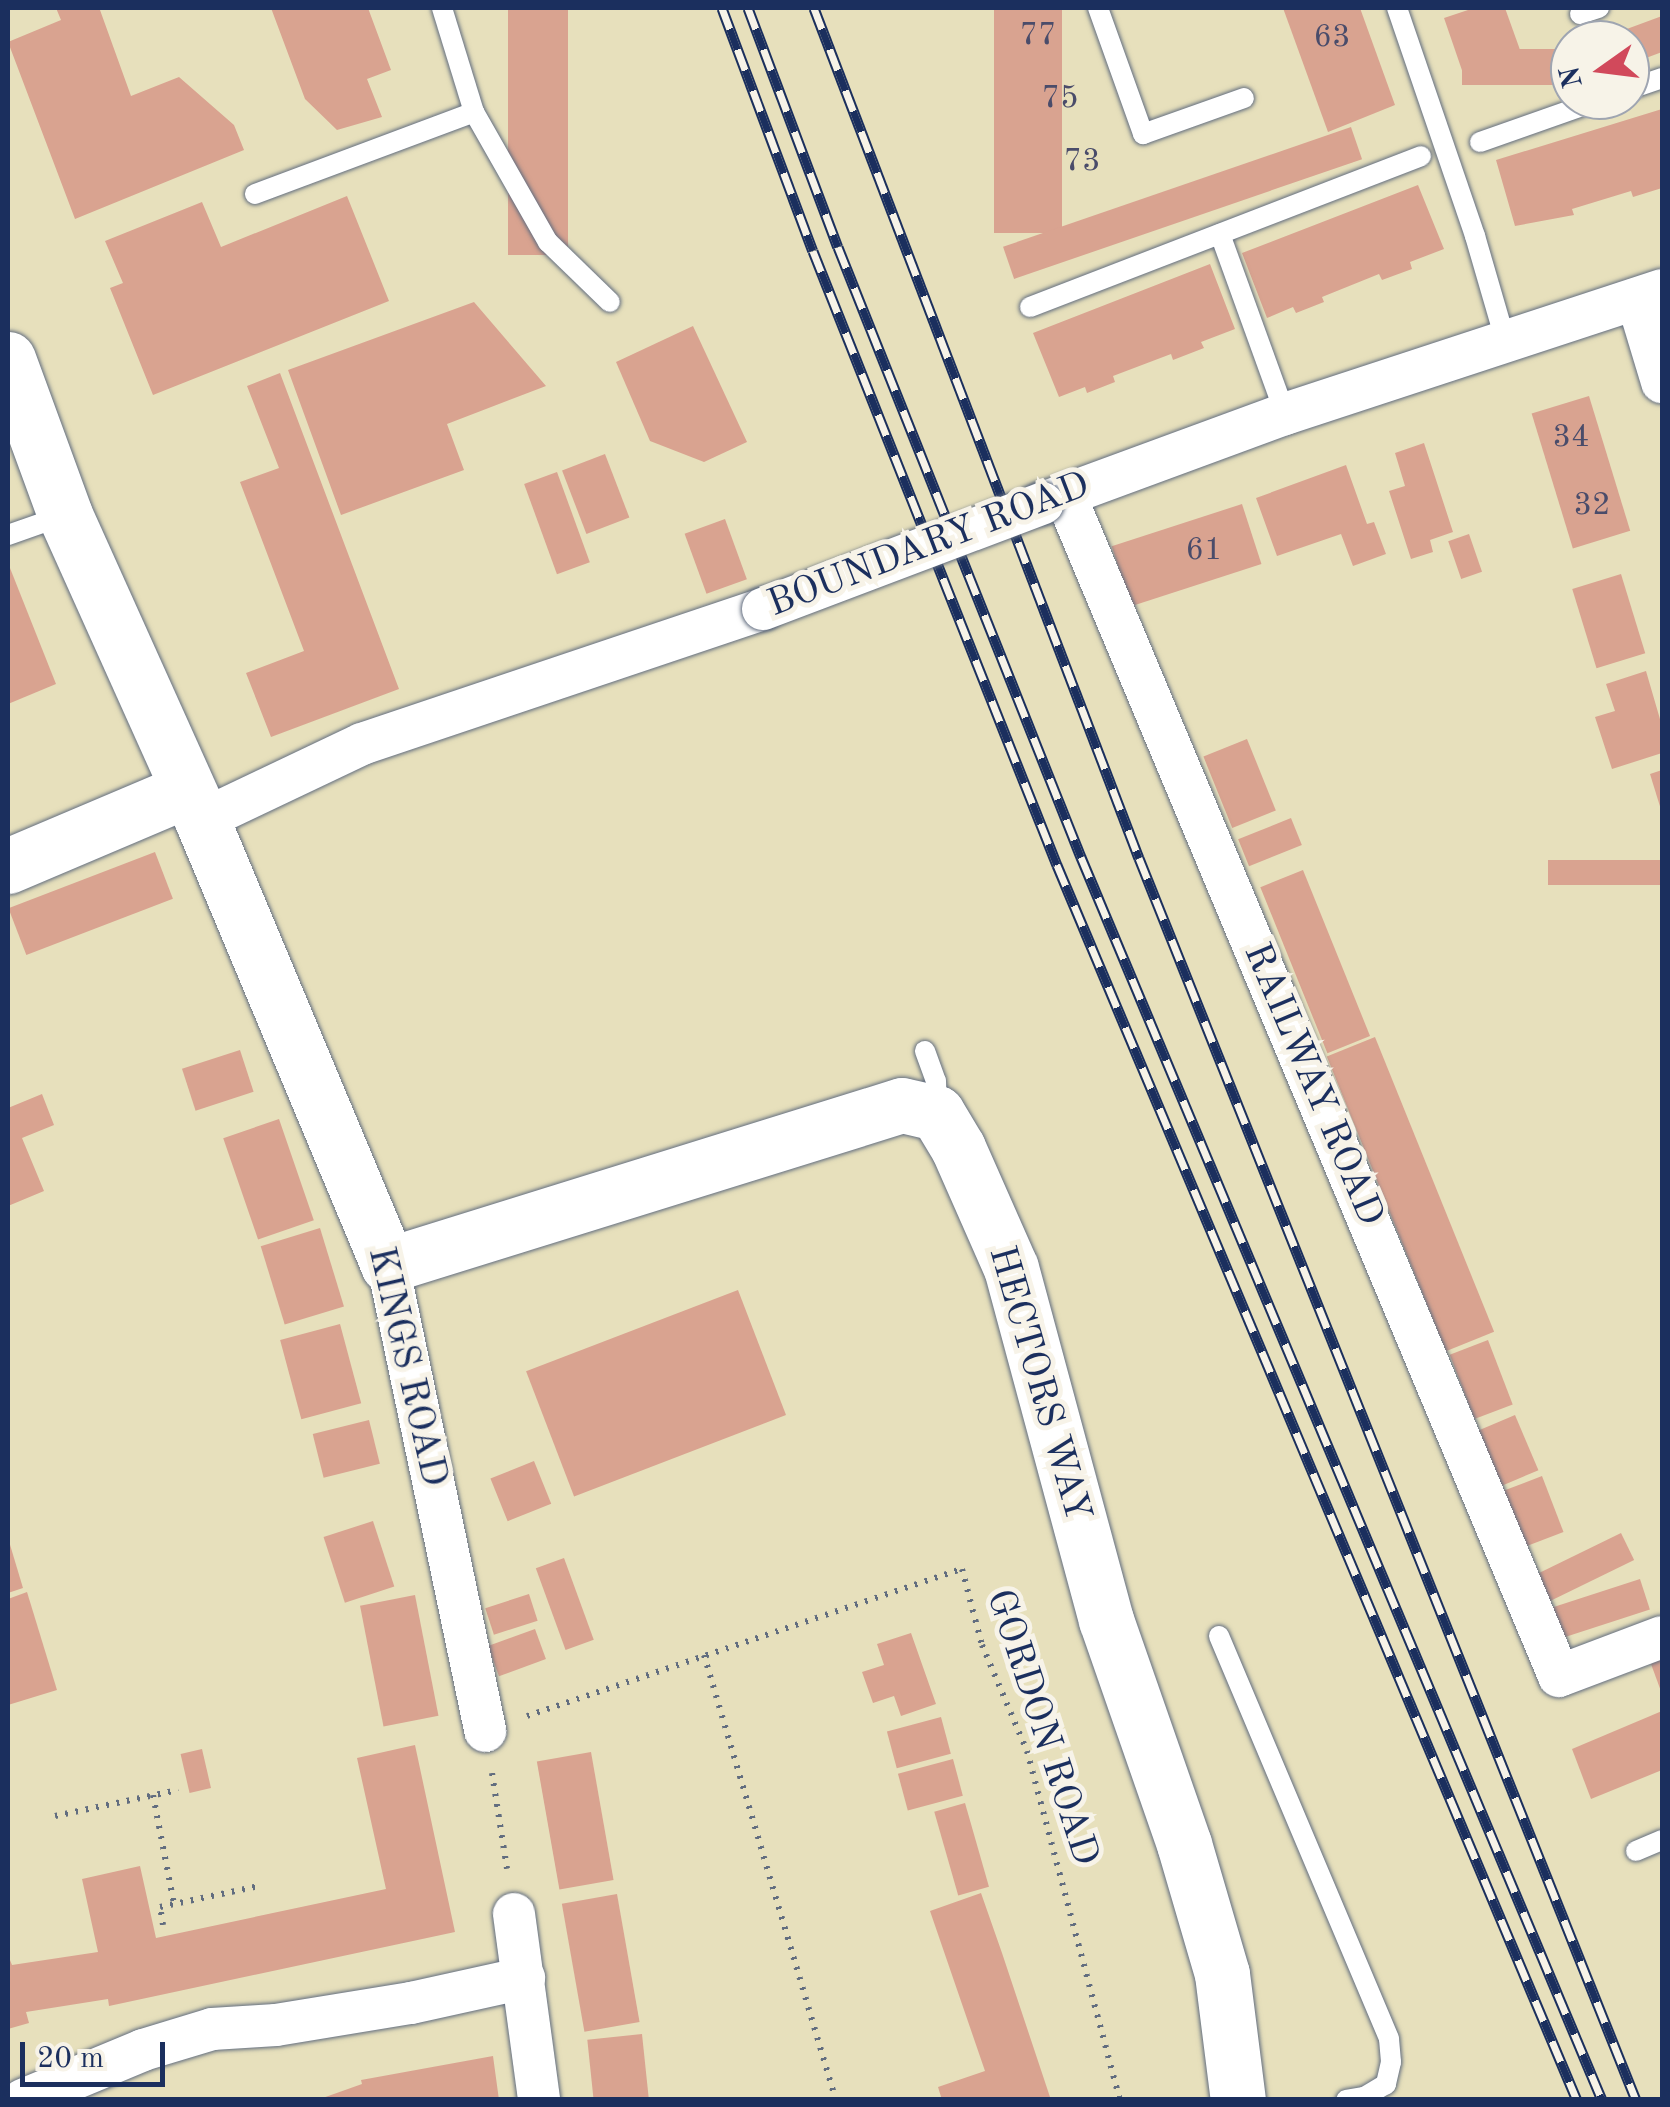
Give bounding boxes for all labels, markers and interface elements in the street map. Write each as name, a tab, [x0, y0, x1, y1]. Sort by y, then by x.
house number: 77	[1019, 17, 1057, 55]
house number: 63	[1313, 19, 1351, 57]
north arrow	[1550, 20, 1650, 120]
text: N	[1557, 63, 1589, 91]
house number: 75	[1041, 80, 1079, 118]
house number: 73	[1063, 143, 1101, 181]
house number: 34	[1552, 419, 1590, 457]
street label: BOUNDARY ROAD	[762, 464, 1096, 628]
house number: 32	[1573, 487, 1611, 525]
house number: 61	[1185, 532, 1223, 570]
street label: RAILWAY ROAD	[1232, 937, 1392, 1233]
street label: HECTORS WAY	[977, 1241, 1099, 1527]
street label: KINGS ROAD	[356, 1243, 456, 1491]
street label: GORDON ROAD	[975, 1584, 1107, 1872]
scale bar	[25, 2022, 170, 2084]
text: 20 m	[37, 2044, 104, 2074]

